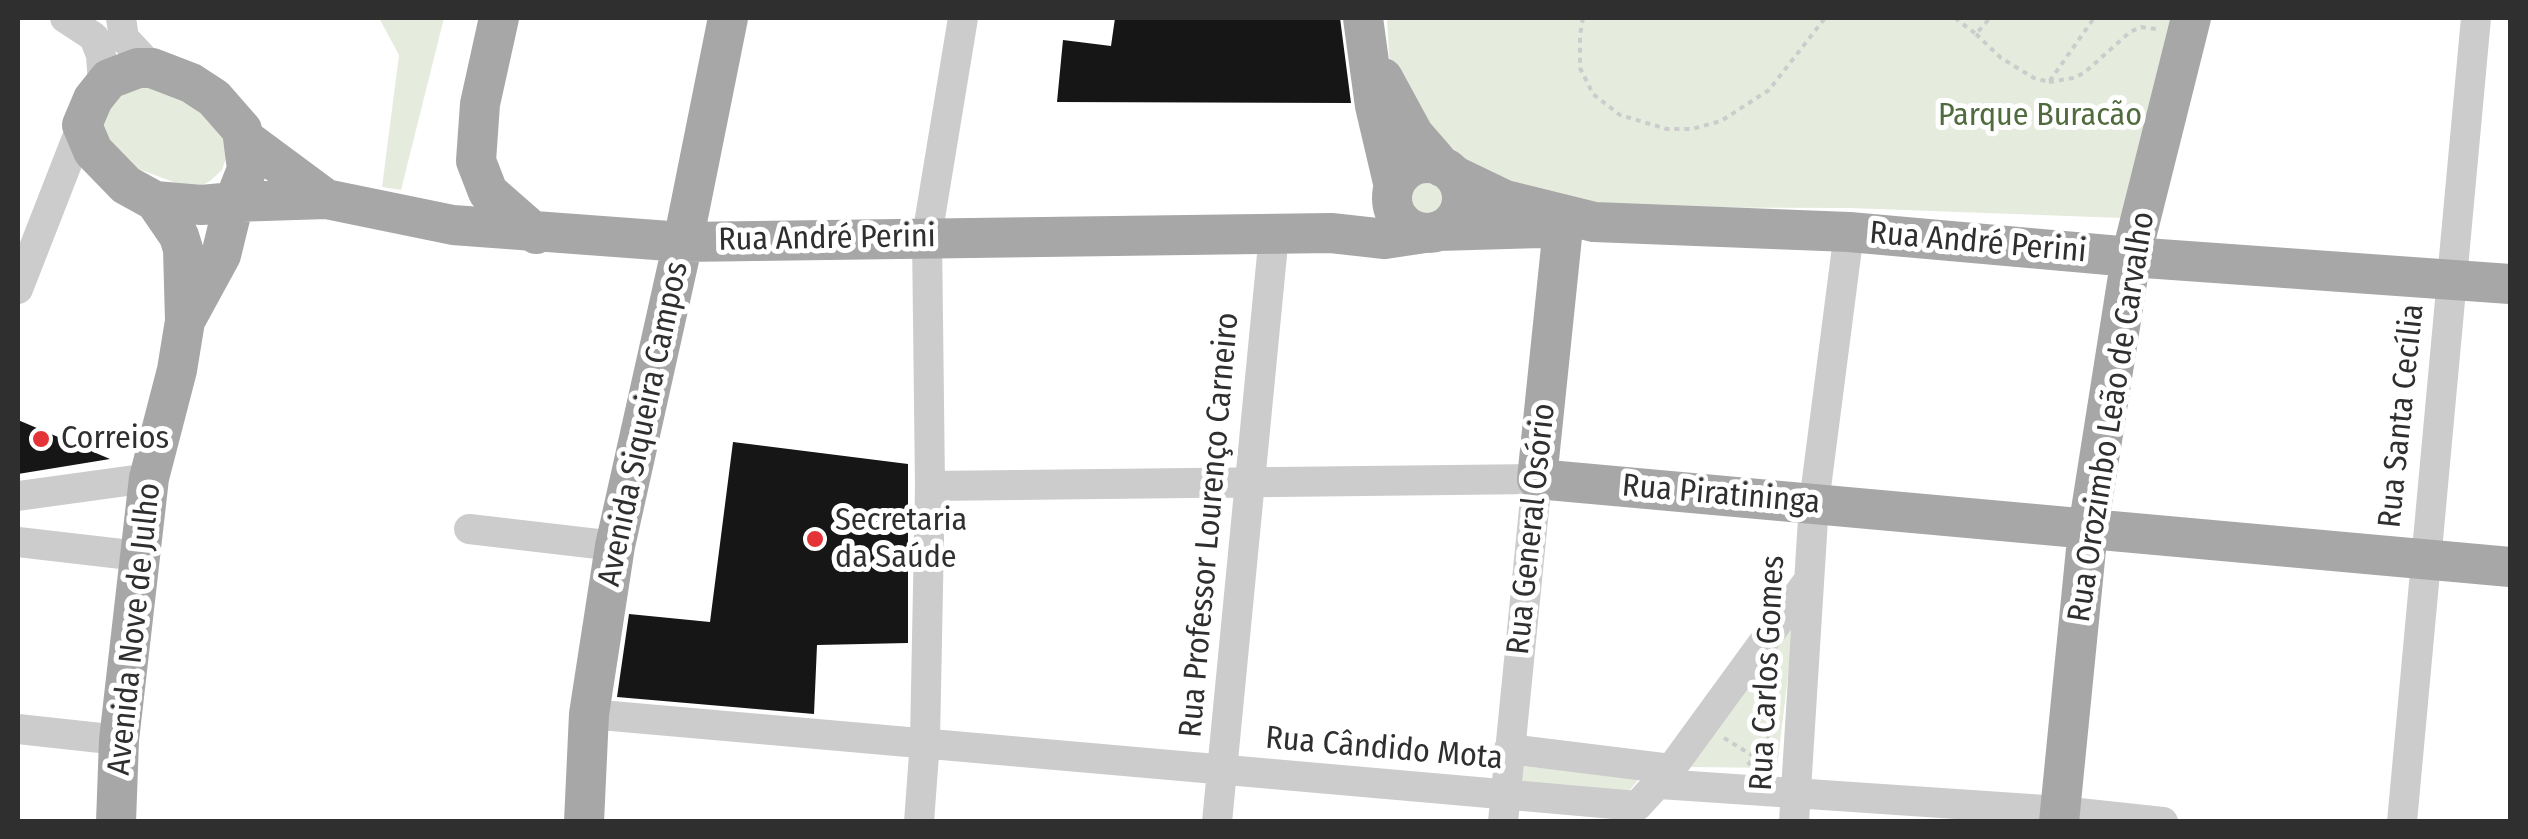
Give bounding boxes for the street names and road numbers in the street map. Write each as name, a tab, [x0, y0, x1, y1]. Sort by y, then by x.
street label: Rua Orozimbo Leão de Carvalho	[2061, 209, 2163, 625]
street label: Rua André Perini	[1868, 214, 2088, 272]
street label: Rua André Perini	[718, 218, 936, 260]
street label: Avenida Siqueira Campos	[591, 258, 697, 590]
street label: Rua Santa Cecília	[2371, 302, 2433, 530]
street label: Rua Professor Lourenço Carneiro	[1172, 311, 1248, 739]
street label: Rua General Osório	[1500, 402, 1564, 656]
street label: Rua Piratininga	[1620, 467, 1822, 523]
street label: Avenida Nove de Julho	[101, 481, 169, 777]
street label: Rua Carlos Gomes	[1743, 554, 1793, 792]
street label: Rua Cândido Mota	[1264, 719, 1504, 779]

